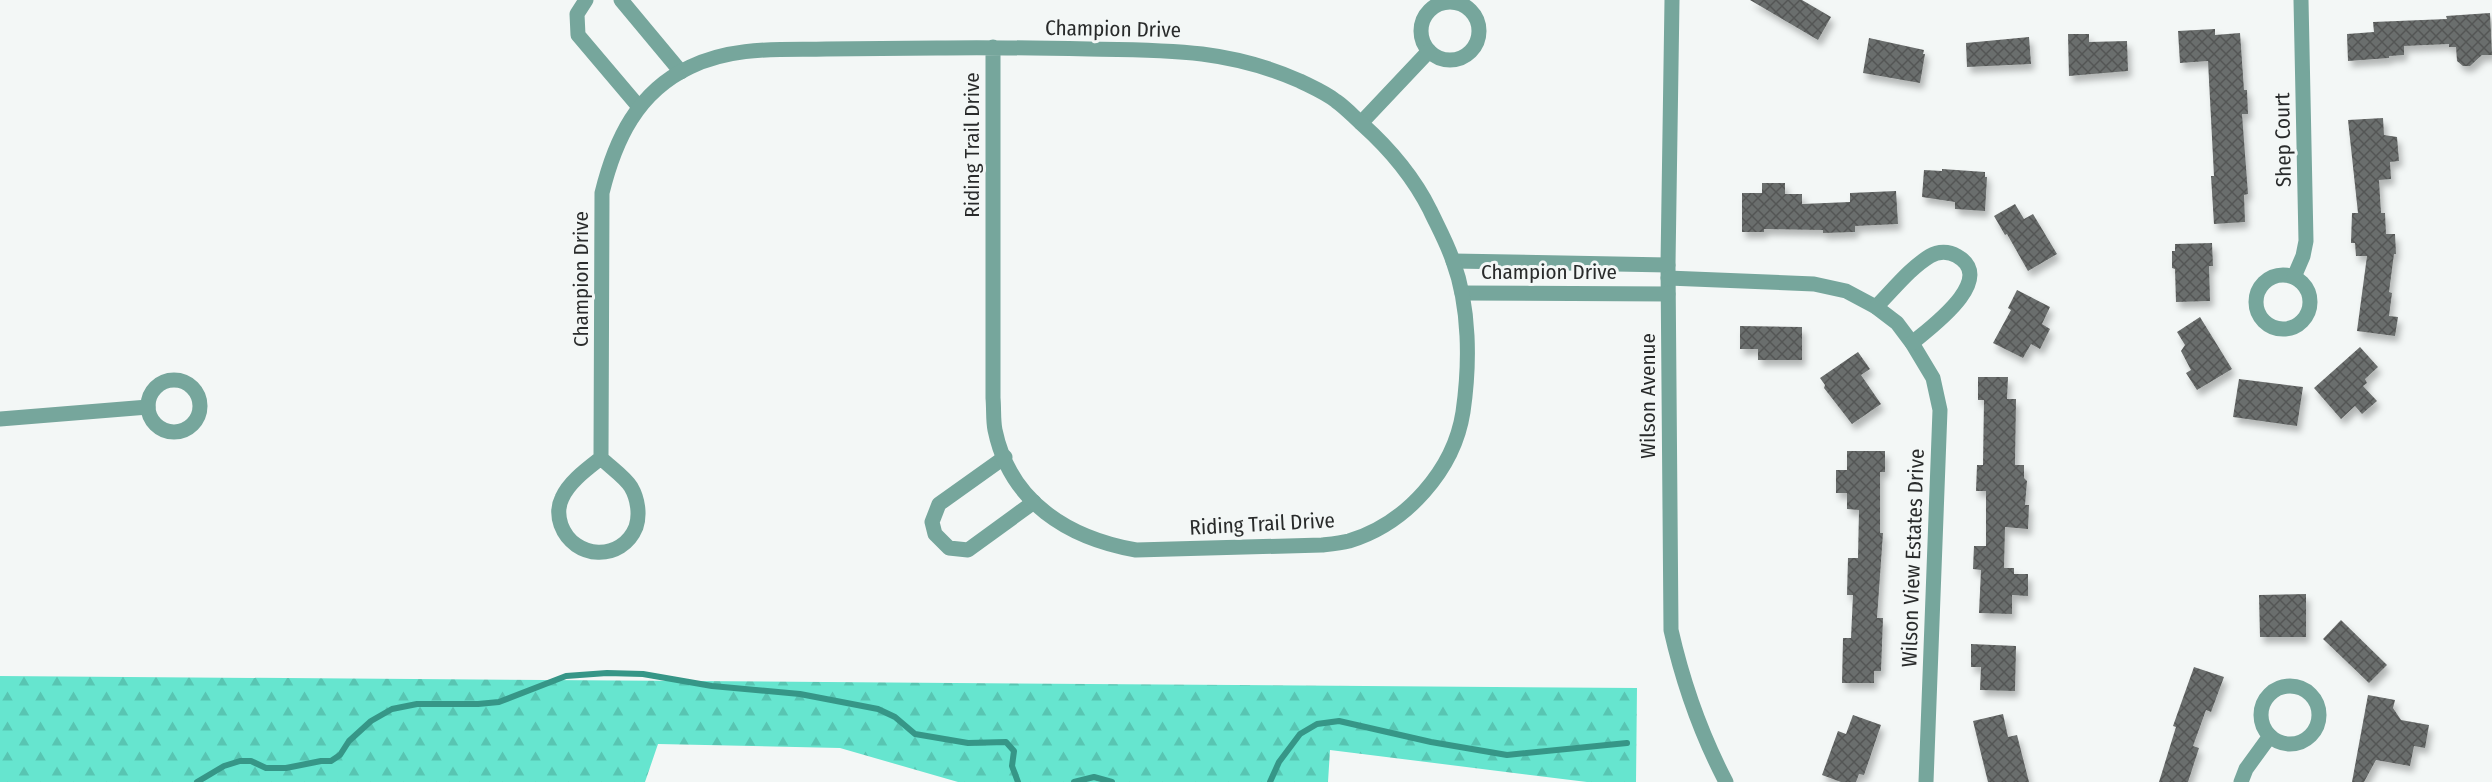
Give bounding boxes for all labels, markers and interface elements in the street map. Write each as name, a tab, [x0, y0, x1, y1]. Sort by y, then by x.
street label: Champion Drive	[1045, 15, 1181, 43]
street label: Riding Trail Drive	[959, 72, 985, 218]
street label: Shep Court	[2269, 92, 2297, 187]
street label: Champion Drive	[568, 211, 594, 347]
street label: Champion Drive	[1481, 259, 1617, 285]
street label: Wilson Avenue	[1635, 333, 1661, 459]
street label: Wilson View Estates Drive	[1896, 448, 1930, 668]
street label: Riding Trail Drive	[1189, 507, 1335, 541]

